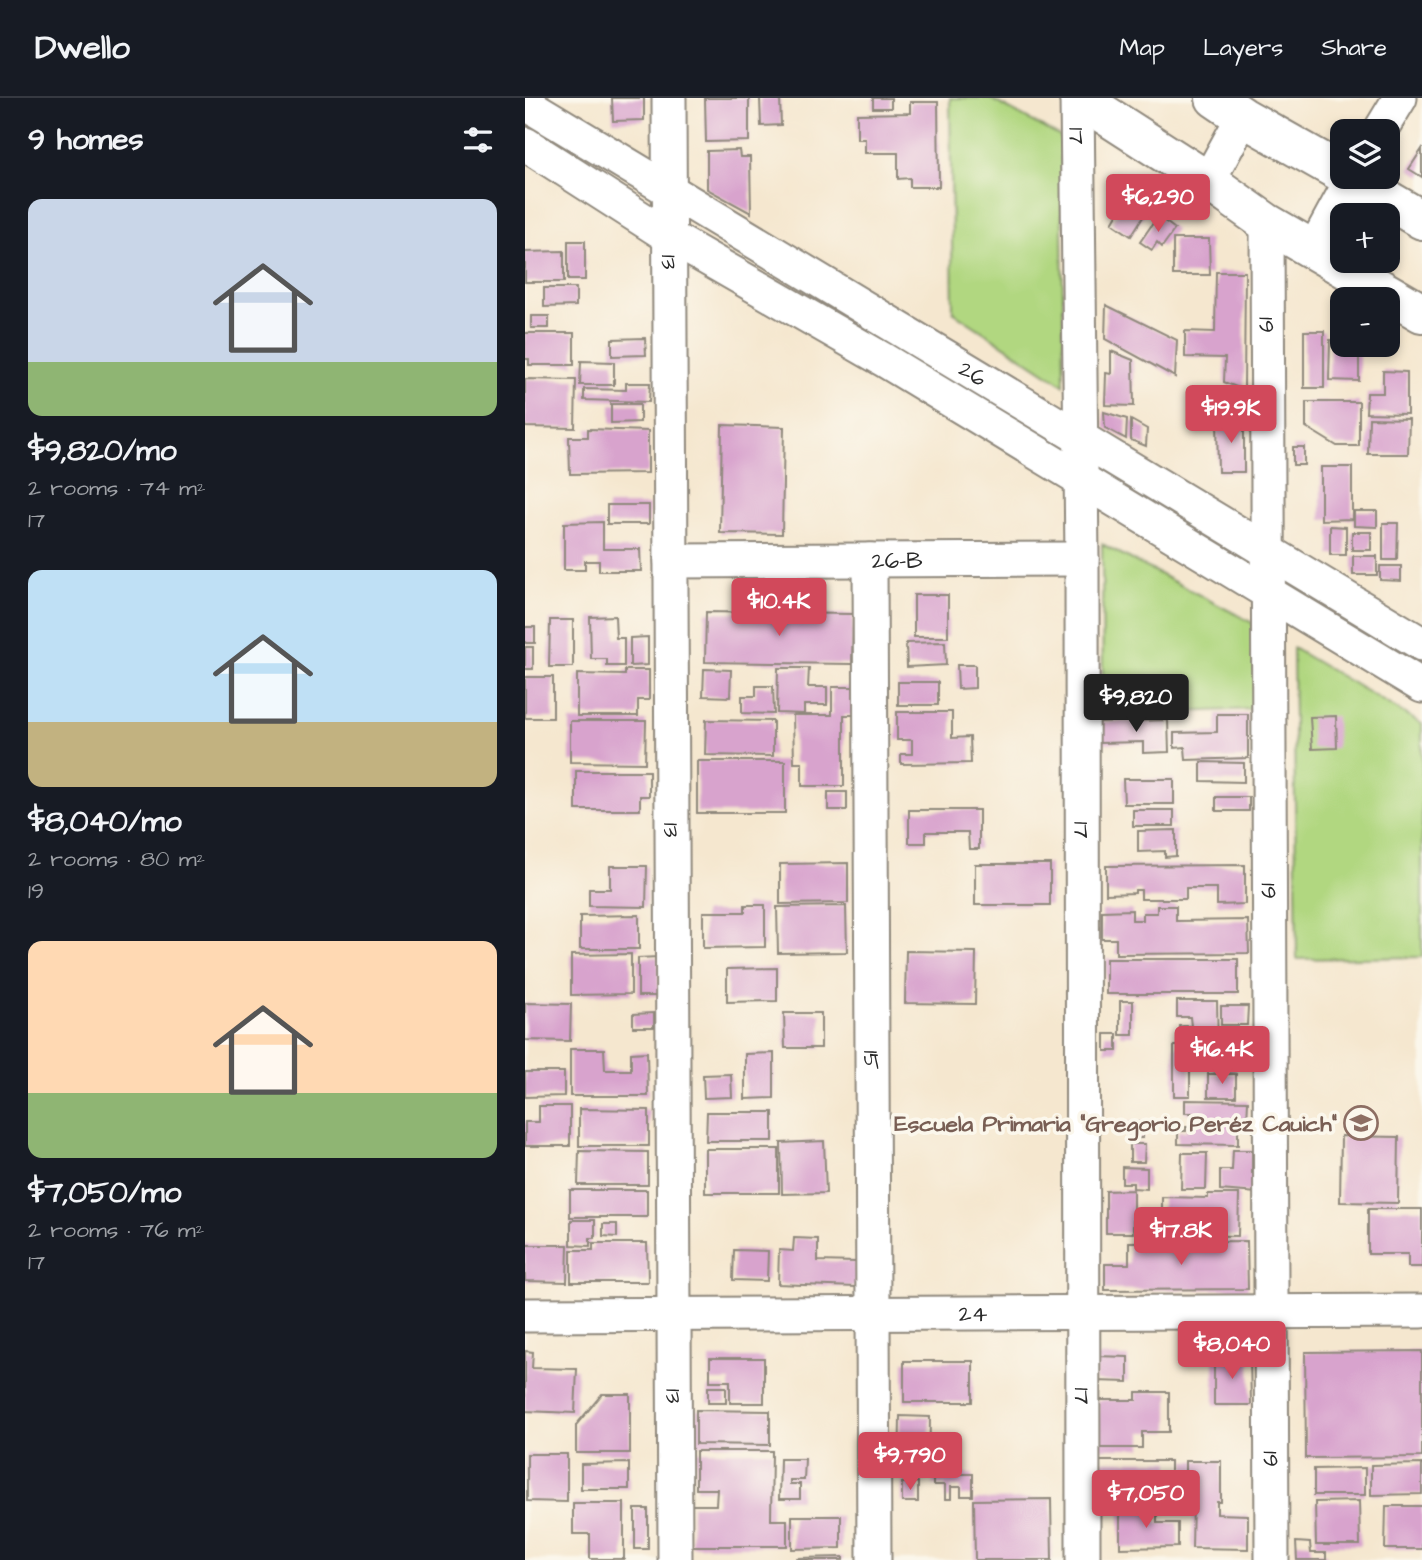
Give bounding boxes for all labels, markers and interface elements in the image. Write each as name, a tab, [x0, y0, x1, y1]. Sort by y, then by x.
text: Dwello	[35, 25, 130, 71]
text: Map	[1120, 31, 1165, 65]
text: Layers	[1203, 31, 1283, 65]
text: Share	[1321, 31, 1387, 65]
text: 9 homes	[28, 119, 143, 161]
map controls	[1330, 119, 1400, 357]
button: layers	[1330, 119, 1400, 189]
icon: filters	[459, 121, 497, 159]
street label: 17	[1060, 127, 1093, 145]
pin: $6,290	[1101, 174, 1215, 234]
text: $6,290	[1122, 181, 1194, 213]
button: +	[1330, 203, 1400, 273]
icon: home	[200, 245, 326, 371]
street label: 13	[653, 255, 685, 270]
button: −	[1330, 287, 1400, 357]
street label: 19	[1250, 317, 1282, 333]
street label: 26	[952, 353, 992, 395]
pin: $19.9K	[1174, 386, 1288, 445]
text: $19.9K	[1201, 392, 1261, 424]
text: $9,820/mo	[28, 430, 177, 472]
text: 2 rooms · 74 m²	[28, 472, 206, 504]
text: 17	[28, 504, 45, 536]
street label: 26-B	[871, 545, 923, 577]
pin: $10.4K	[722, 578, 836, 638]
text: $10.4K	[747, 585, 811, 617]
icon: home	[200, 616, 326, 742]
pin: $9,820	[1079, 674, 1193, 734]
text: $9,820	[1100, 681, 1172, 713]
text: $8,040/mo	[28, 801, 182, 843]
street label: 17	[1065, 821, 1097, 839]
street label: 13	[655, 823, 687, 838]
text: 2 rooms · 80 m²	[28, 843, 205, 875]
text: 19	[28, 875, 44, 907]
street label: 19	[1252, 883, 1285, 899]
icon: home	[200, 987, 326, 1113]
pin: $16.4K	[1165, 1026, 1279, 1086]
text: $16.4K	[1191, 1033, 1253, 1065]
street label: 15	[855, 1050, 887, 1070]
school or university icon: Escuela Primaria "Gregorio Peréz Cauich"	[1342, 1104, 1380, 1142]
place label: Escuela Primaria "Gregorio Peréz Cauich"	[894, 1108, 1338, 1141]
text: $7,050/mo	[28, 1172, 181, 1214]
pin: $17.8K	[1124, 1208, 1238, 1267]
text: 2 rooms · 76 m²	[28, 1214, 204, 1246]
text: $17.8K	[1150, 1214, 1212, 1246]
text: 17	[28, 1246, 45, 1278]
street label: 24	[959, 1298, 988, 1330]
pin: $8,040	[1175, 1322, 1289, 1381]
text: $8,040	[1194, 1328, 1270, 1360]
street label: 17	[1066, 1387, 1098, 1405]
street label: 13	[657, 1389, 689, 1404]
pin: $9,790	[853, 1432, 967, 1492]
text: $9,790	[874, 1439, 946, 1471]
street label: 19	[1255, 1451, 1287, 1467]
pin: $7,050	[1089, 1470, 1203, 1530]
text: $7,050	[1108, 1477, 1184, 1509]

